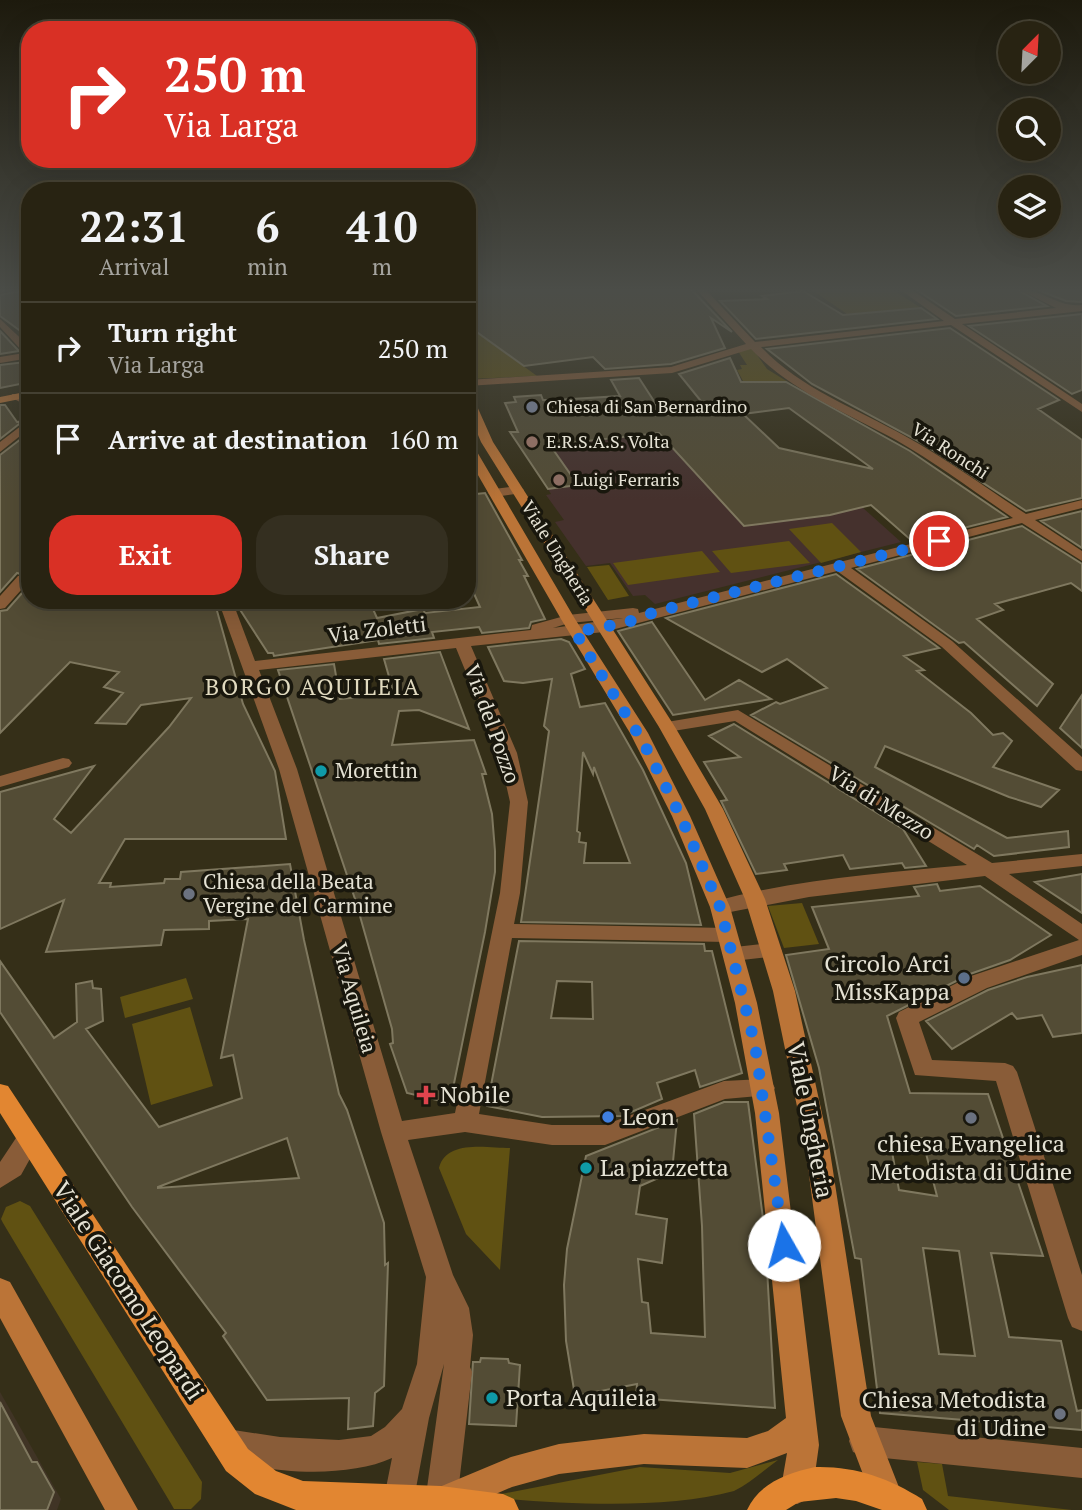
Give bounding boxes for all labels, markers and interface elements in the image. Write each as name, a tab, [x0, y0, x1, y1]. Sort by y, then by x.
north arrow	[998, 21, 1060, 84]
map controls	[998, 21, 1061, 238]
text: 250 m	[164, 41, 306, 106]
icon: right	[49, 49, 140, 140]
button: search	[998, 98, 1061, 161]
text: Via Larga	[164, 104, 298, 146]
button: layers	[998, 175, 1061, 238]
text: 22:31	[80, 198, 189, 254]
text: 6	[256, 198, 279, 254]
text: 410	[346, 198, 417, 254]
text: Arrival	[99, 251, 169, 282]
text: min	[247, 251, 288, 282]
text: m	[372, 251, 392, 282]
text: Turn right	[108, 315, 237, 349]
icon: right	[49, 329, 87, 367]
text: 250 m	[378, 331, 448, 365]
text: Via Larga	[108, 349, 205, 380]
place label: Chiesa di San Bernardino	[546, 394, 747, 418]
marker: Chiesa di San Bernardino	[524, 399, 540, 415]
street label: Via Ronchi	[907, 416, 994, 484]
icon: arrive	[49, 420, 87, 458]
text: Arrive at destination	[108, 422, 367, 456]
text: 160 m	[388, 422, 459, 456]
place label: E.R.S.A.S. Volta	[546, 429, 670, 453]
marker: E.R.S.A.S. Volta	[524, 434, 540, 450]
place label: Luigi Ferraris	[573, 467, 680, 491]
marker: Luigi Ferraris	[551, 472, 567, 488]
street label: Viale Ungheria	[516, 496, 600, 609]
pin	[909, 511, 969, 571]
button: Exit	[49, 515, 242, 595]
button: Share	[256, 515, 448, 595]
icon: arrive	[920, 522, 958, 560]
street label: Via Zoletti	[326, 609, 428, 649]
street label: Via del Pozzo	[458, 660, 527, 787]
district label: BORGO AQUILEIA	[205, 671, 421, 702]
place label: Morettin	[335, 756, 418, 784]
street label: Via di Mezzo	[823, 759, 940, 846]
marker: Morettin	[313, 763, 329, 779]
place label: Chiesa della Beata Vergine del Carmine	[203, 867, 393, 919]
marker: Chiesa della Beata Vergine del Carmine	[181, 886, 197, 902]
street label: Via Aquileia	[326, 939, 384, 1056]
place label: Circolo Arci MissKappa	[824, 947, 950, 1007]
marker: Circolo Arci MissKappa	[956, 970, 972, 986]
street label: Viale Ungheria	[780, 1039, 842, 1201]
place label: Nobile	[440, 1078, 510, 1110]
marker: Nobile	[418, 1087, 434, 1103]
place label: Leon	[622, 1100, 675, 1132]
marker: Leon	[600, 1109, 616, 1125]
marker: chiesa Evangelica Metodista di Udine	[963, 1110, 979, 1126]
place label: chiesa Evangelica Metodista di Udine	[870, 1127, 1072, 1187]
place label: La piazzetta	[600, 1151, 729, 1183]
marker: La piazzetta	[578, 1160, 594, 1176]
street label: Viale Giacomo Leopardi	[46, 1175, 212, 1406]
position arrow	[747, 1208, 821, 1282]
place label: Porta Aquileia	[506, 1381, 657, 1413]
place label: Chiesa Metodista di Udine	[862, 1383, 1046, 1443]
marker: Porta Aquileia	[484, 1390, 500, 1406]
marker: Chiesa Metodista di Udine	[1052, 1406, 1068, 1422]

